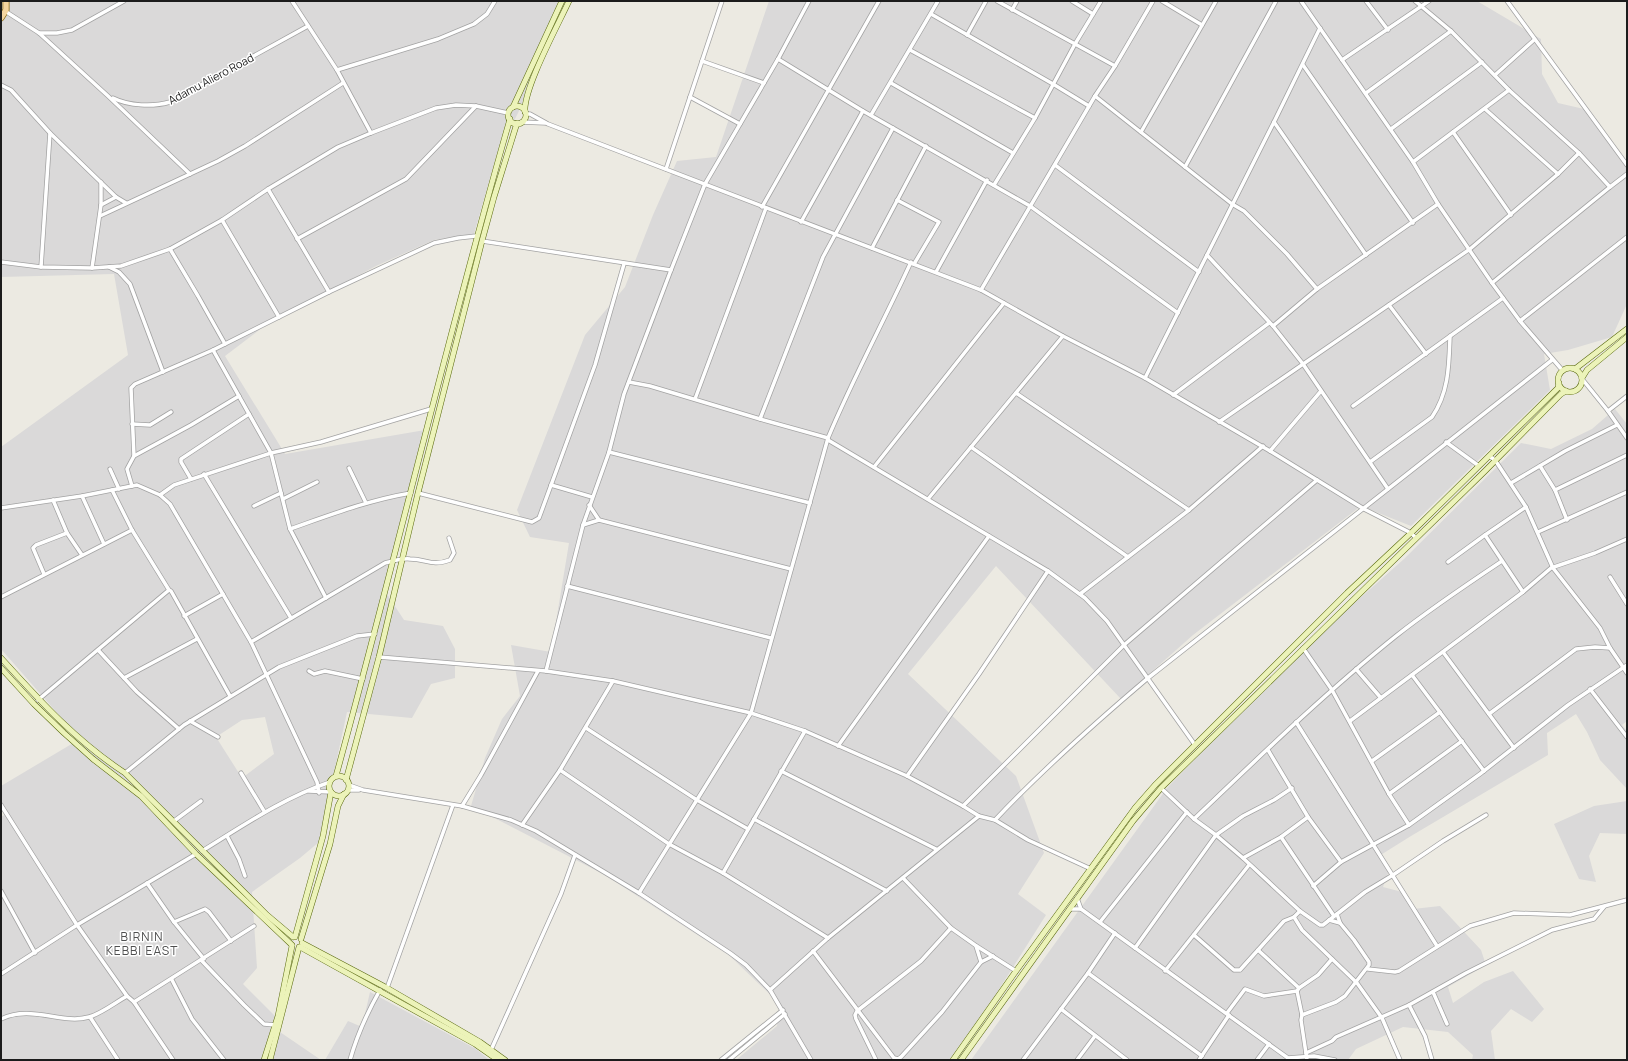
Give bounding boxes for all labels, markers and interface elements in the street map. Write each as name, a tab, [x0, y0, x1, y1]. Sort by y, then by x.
street label: Adamu Aliero Road	[165, 50, 256, 107]
district label: BIRNIN KEBBI EAST	[106, 928, 178, 959]

